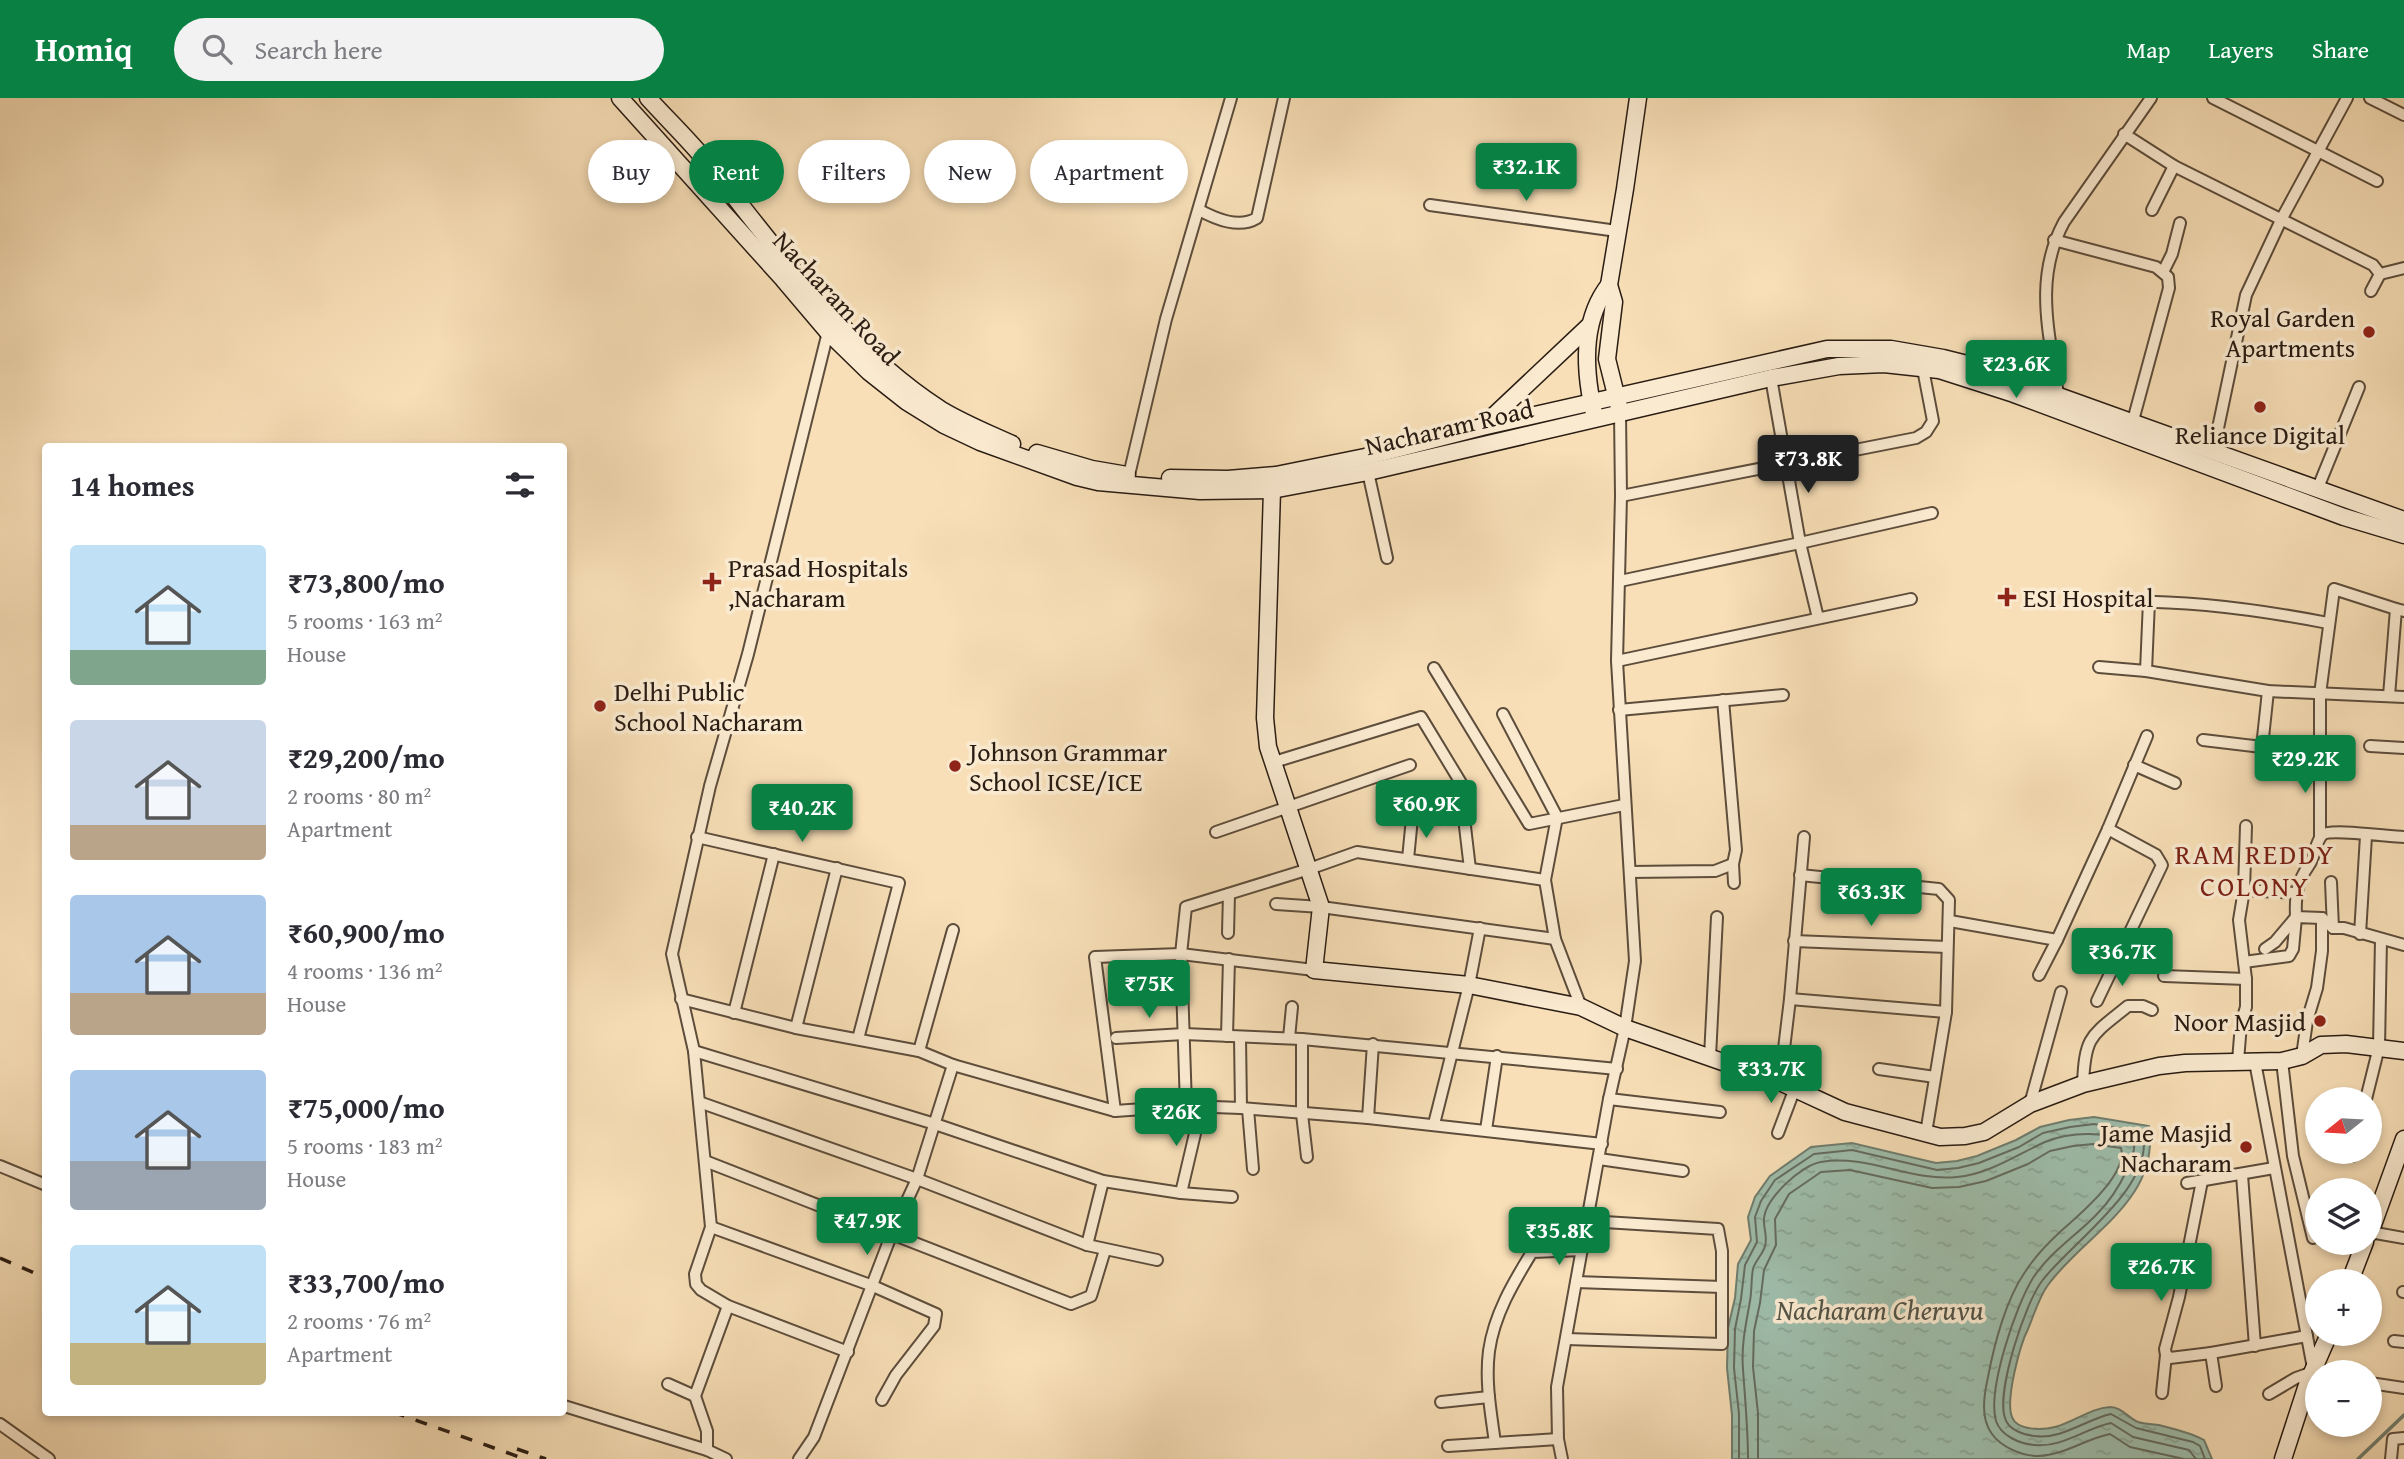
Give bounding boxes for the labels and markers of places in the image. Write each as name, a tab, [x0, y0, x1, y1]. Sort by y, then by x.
pin: ₹32.1K	[1469, 144, 1583, 203]
place label: Royal Garden Apartments	[2210, 298, 2355, 367]
marker: Royal Garden Apartments	[2361, 324, 2377, 340]
pin: ₹23.6K	[1959, 341, 2073, 400]
marker: Reliance Digital	[2252, 399, 2268, 415]
place label: Reliance Digital	[2175, 415, 2345, 454]
pin: ₹73.8K	[1751, 436, 1865, 495]
place label: Prasad Hospitals ,Nacharam	[728, 548, 908, 617]
marker: Prasad Hospitals ,Nacharam	[702, 572, 722, 592]
place label: ESI Hospital	[2023, 578, 2154, 617]
marker: ESI Hospital	[1997, 587, 2017, 607]
place label: Delhi Public School Nacharam	[614, 672, 803, 741]
marker: Delhi Public School Nacharam	[592, 698, 608, 714]
place label: Johnson Grammar School ICSE/ICE	[966, 732, 1167, 801]
pin: ₹29.2K	[2248, 736, 2362, 795]
marker: Johnson Grammar School ICSE/ICE	[947, 758, 963, 774]
pin: ₹60.9K	[1369, 780, 1483, 840]
pin: ₹40.2K	[745, 784, 859, 844]
pin: ₹63.3K	[1814, 868, 1928, 928]
pin: ₹36.7K	[2065, 928, 2179, 988]
pin: ₹75K	[1108, 960, 1190, 1020]
place label: Noor Masjid	[2174, 1002, 2306, 1041]
marker: Noor Masjid	[2312, 1013, 2328, 1029]
pin: ₹33.7K	[1714, 1046, 1828, 1105]
pin: ₹26K	[1135, 1088, 1217, 1148]
place label: Jame Masjid Nacharam	[2097, 1113, 2232, 1182]
marker: Jame Masjid Nacharam	[2238, 1139, 2254, 1155]
pin: ₹47.9K	[810, 1198, 924, 1257]
pin: ₹35.8K	[1502, 1208, 1616, 1267]
pin: ₹26.7K	[2104, 1244, 2218, 1303]

